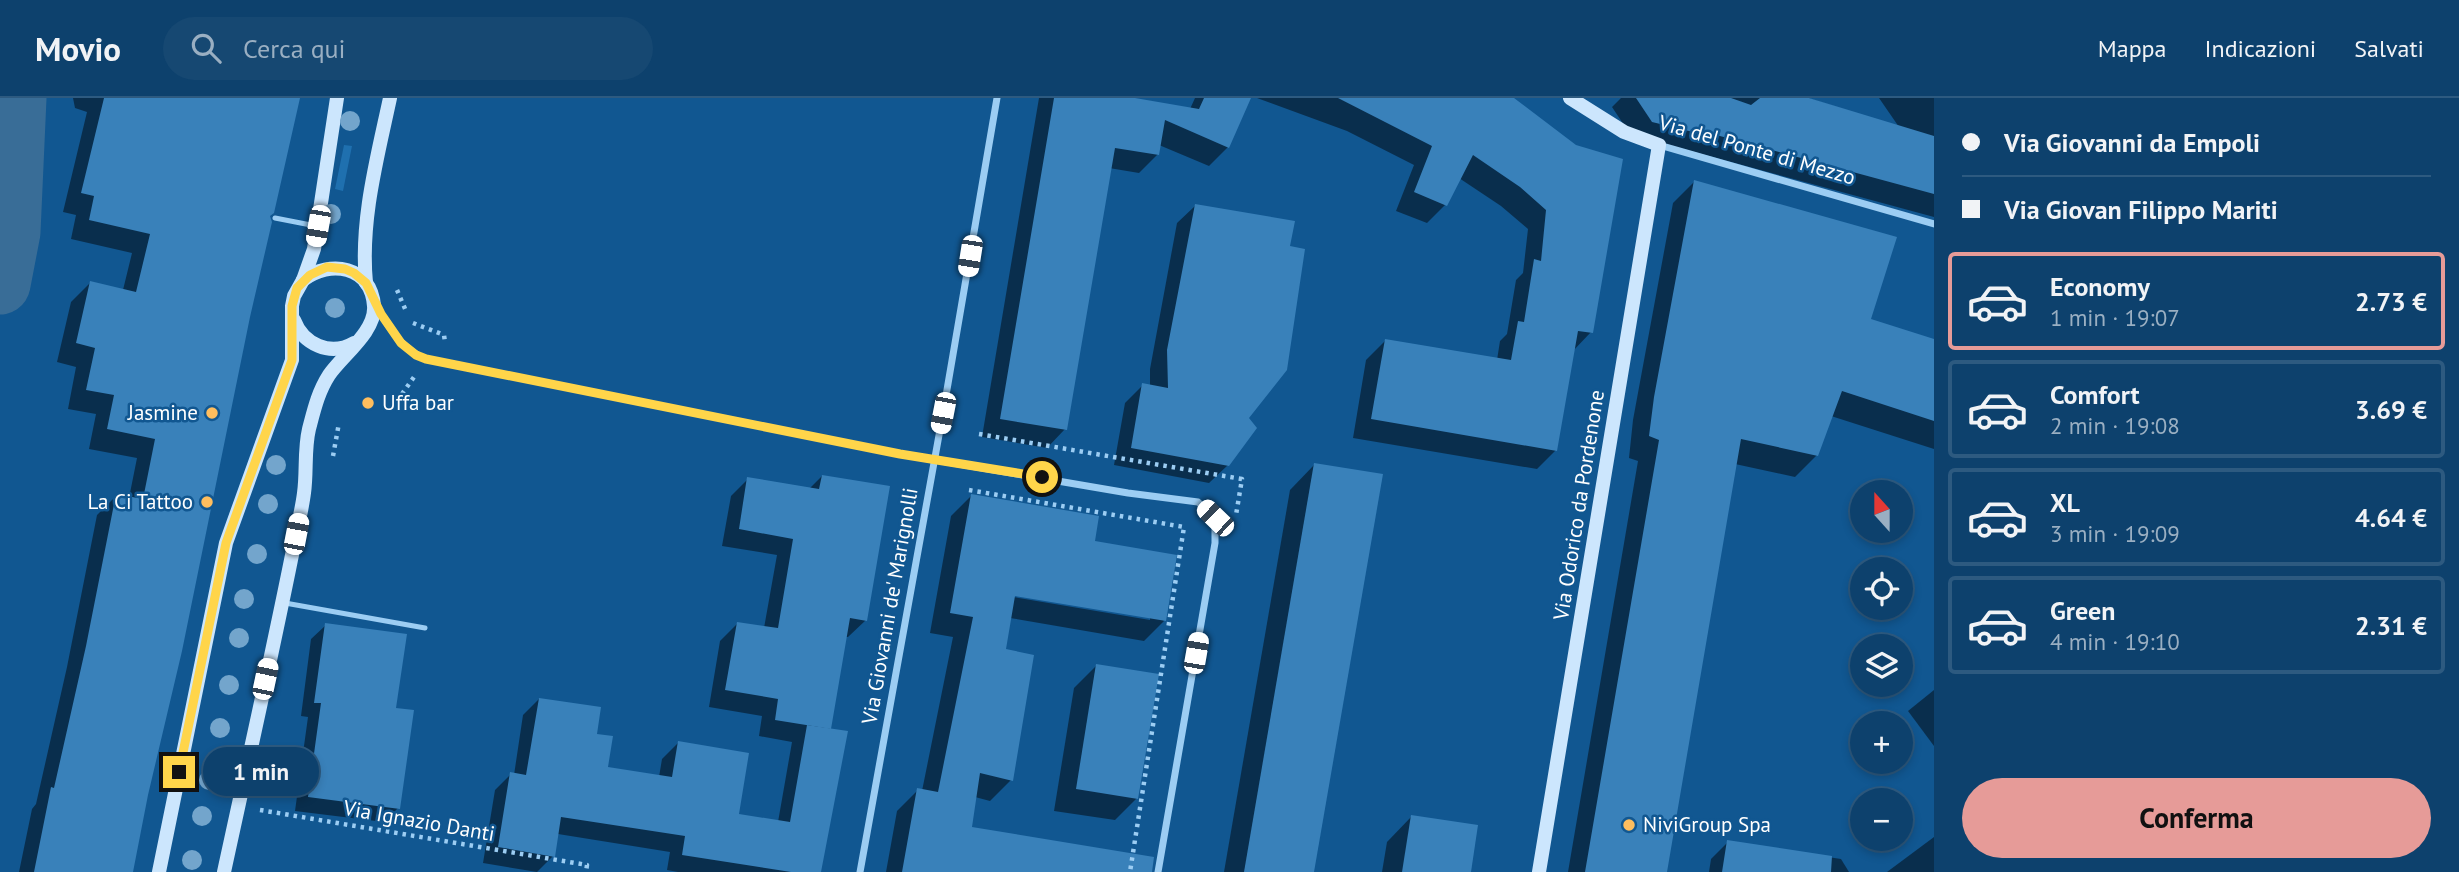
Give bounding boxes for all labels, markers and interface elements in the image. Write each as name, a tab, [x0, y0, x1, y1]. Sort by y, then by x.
search box	[163, 17, 653, 80]
text: Movio	[35, 27, 121, 70]
icon: search	[187, 29, 225, 67]
text: Cerca qui	[243, 32, 346, 65]
text: Mappa	[2098, 33, 2167, 64]
text: Indicazioni	[2205, 33, 2316, 64]
text: Salvati	[2354, 33, 2424, 64]
street label: Via del Ponte di Mezzo	[1655, 108, 1859, 191]
text: Via Giovanni da Empoli	[2004, 126, 2260, 159]
text: Via Giovan Filippo Mariti	[2004, 193, 2278, 226]
car	[305, 203, 332, 249]
car	[957, 234, 984, 278]
icon: car	[1966, 270, 2029, 333]
text: Economy	[2050, 270, 2150, 303]
text: 2.73 €	[2355, 285, 2427, 318]
text: 1 min · 19:07	[2050, 303, 2180, 332]
icon: car	[1966, 378, 2029, 441]
text: Comfort	[2050, 378, 2140, 411]
street label: Via Odorico da Pordenone	[1547, 388, 1610, 623]
place label: Uffa bar	[382, 389, 454, 416]
car	[929, 390, 958, 436]
text: 3.69 €	[2355, 393, 2427, 426]
marker: Uffa bar	[360, 395, 376, 411]
place label: Jasmine	[127, 399, 198, 426]
marker: Jasmine	[204, 405, 220, 421]
text: 2 min · 19:08	[2050, 411, 2180, 440]
route start	[1026, 461, 1058, 493]
north arrow	[1850, 480, 1913, 542]
map controls	[1850, 480, 1913, 851]
street label: Via Giovanni de' Marignolli	[855, 486, 924, 727]
icon: car	[1966, 486, 2029, 549]
text: XL	[2050, 486, 2080, 519]
place label: La Ci Tattoo	[88, 488, 193, 515]
marker: La Ci Tattoo	[199, 494, 215, 510]
car	[1193, 496, 1238, 540]
text: 4.64 €	[2355, 501, 2427, 534]
car	[282, 511, 311, 557]
text: 3 min · 19:09	[2050, 519, 2180, 548]
button: locate	[1850, 557, 1913, 620]
icon: car	[1966, 594, 2029, 657]
text: Green	[2050, 594, 2115, 627]
text: 2.31 €	[2355, 609, 2427, 642]
text: 4 min · 19:10	[2050, 627, 2180, 656]
car	[1183, 630, 1210, 676]
button: layers	[1850, 634, 1913, 697]
car	[251, 656, 280, 702]
button: +	[1850, 711, 1913, 774]
callout: 1 min	[204, 748, 319, 796]
route end	[163, 756, 195, 788]
text: 1 min	[233, 757, 289, 786]
button: Conferma	[1962, 778, 2431, 858]
button: −	[1850, 788, 1913, 851]
street label: Via Ignazio Danti	[340, 794, 497, 847]
place label: NiviGroup Spa	[1643, 811, 1771, 838]
marker: NiviGroup Spa	[1621, 817, 1637, 833]

